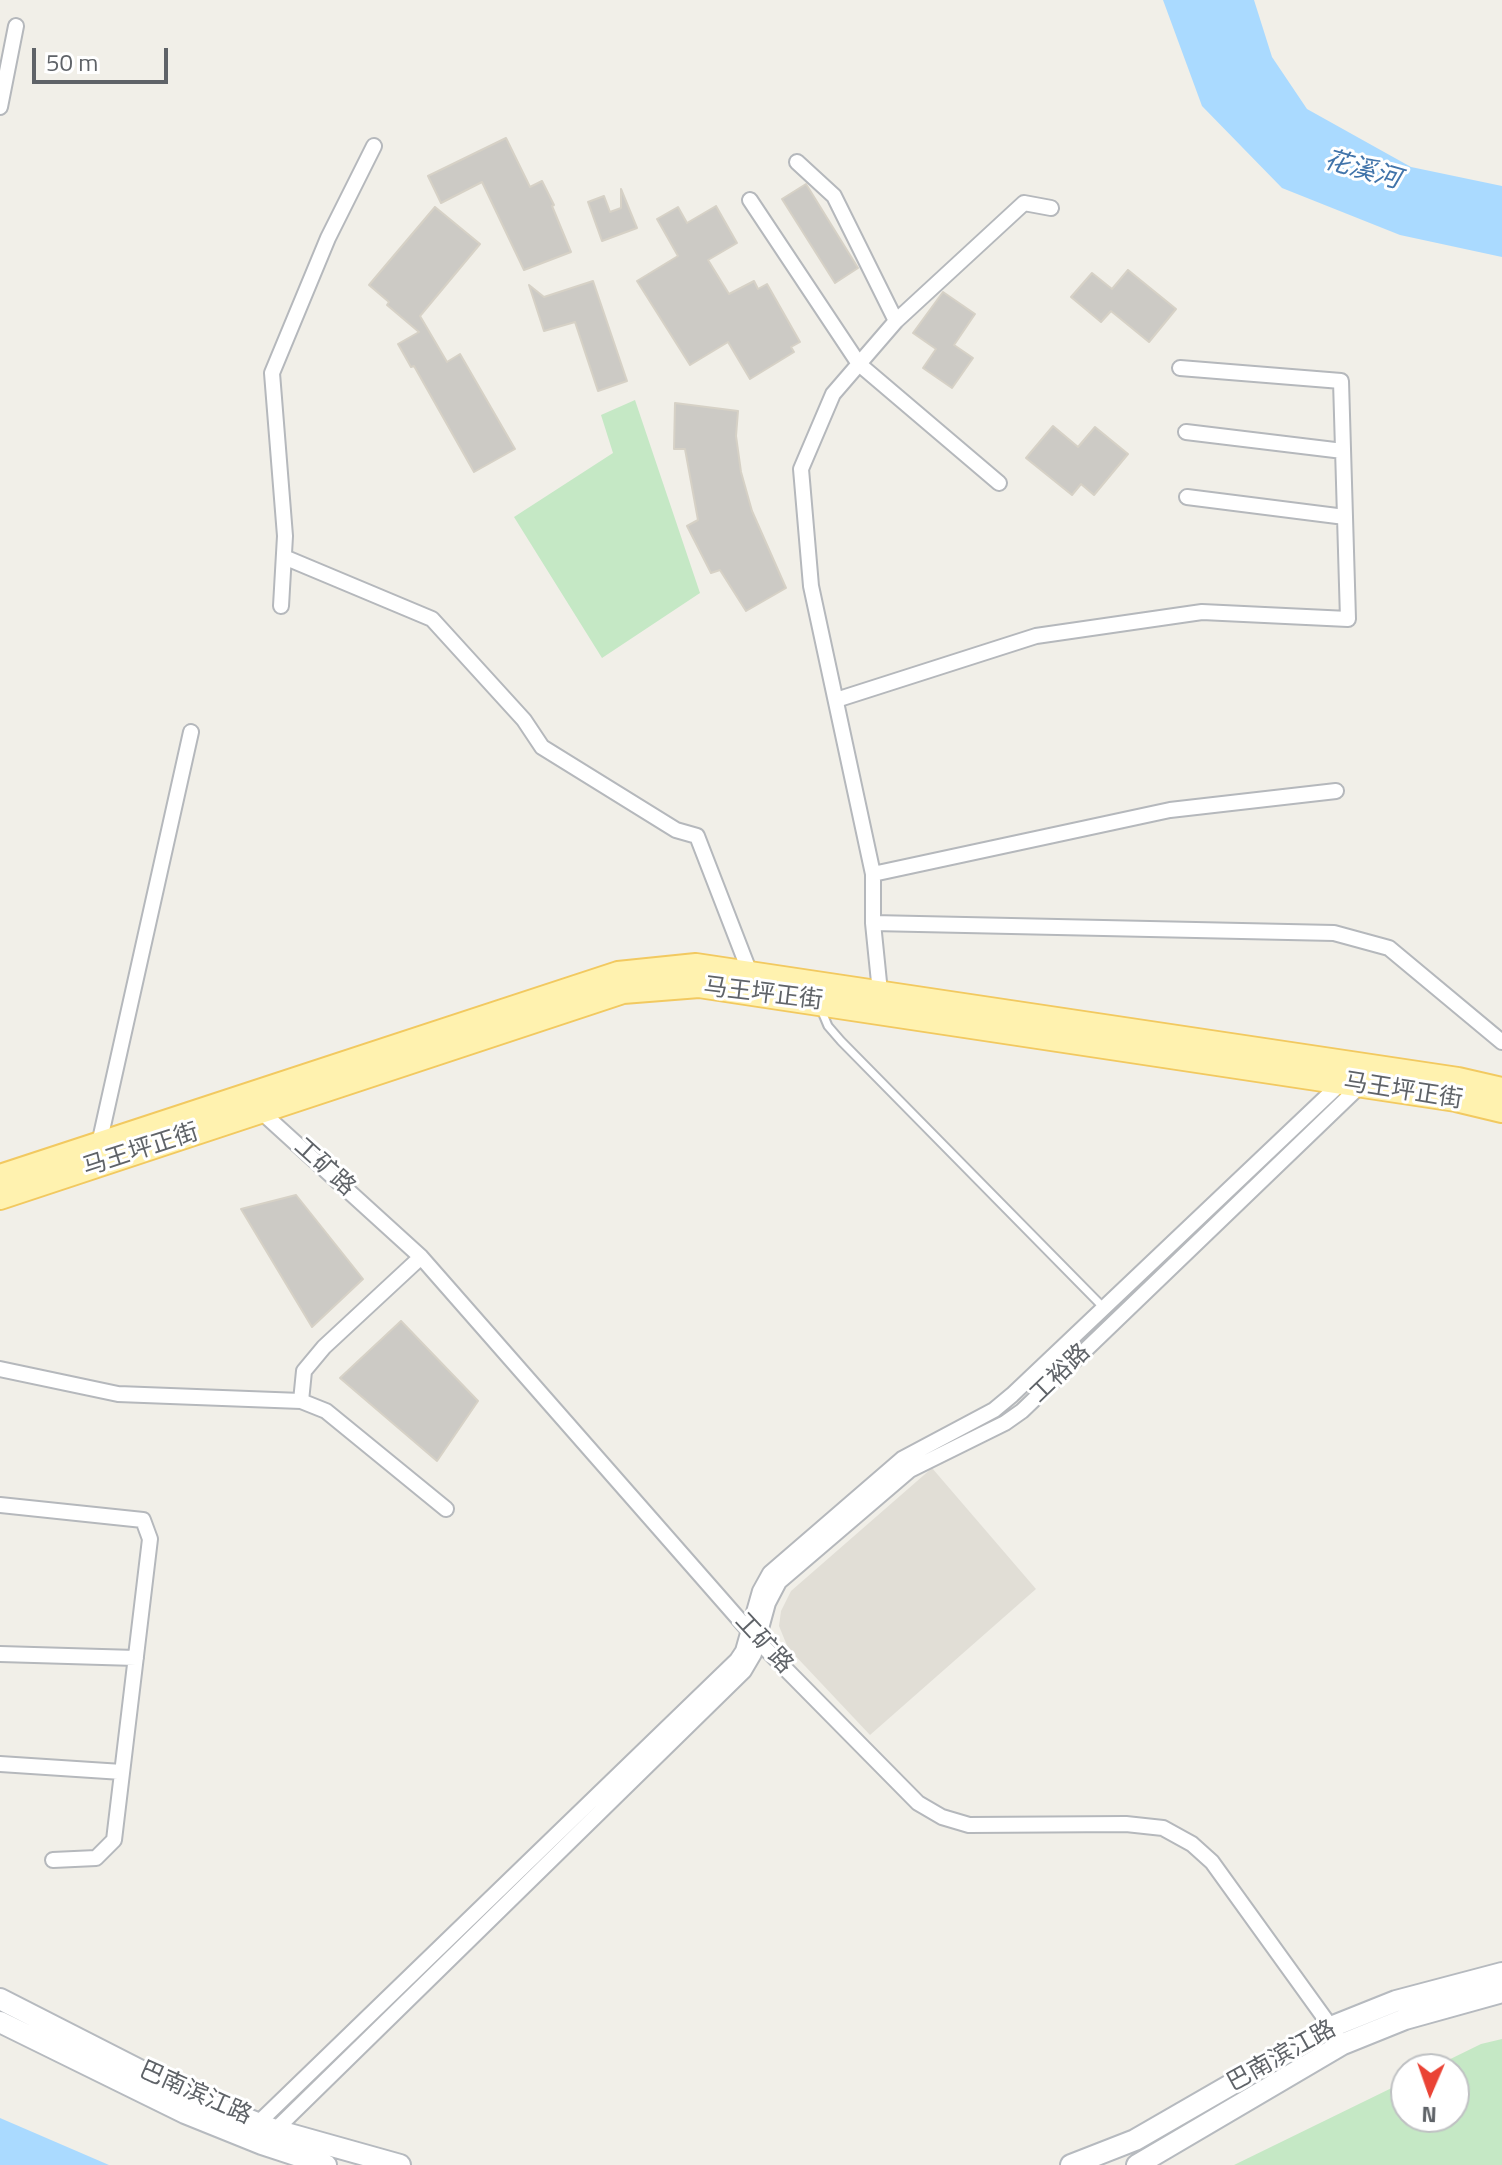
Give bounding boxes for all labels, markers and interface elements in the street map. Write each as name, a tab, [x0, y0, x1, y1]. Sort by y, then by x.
scale bar	[36, 32, 172, 82]
text: 50 m	[46, 44, 98, 80]
water label: 花溪河	[1320, 145, 1404, 197]
street label: 马王坪正街	[702, 973, 824, 1017]
street label: 马王坪正街	[1341, 1068, 1465, 1116]
street label: 马王坪正街	[79, 1119, 203, 1183]
street label: 工矿路	[288, 1133, 360, 1203]
street label: 工裕路	[1025, 1339, 1097, 1409]
street label: 工矿路	[728, 1608, 798, 1680]
street label: 巴南滨江路	[1223, 2015, 1341, 2099]
north arrow	[1390, 2053, 1470, 2133]
street label: 巴南滨江路	[134, 2056, 256, 2132]
text: N	[1421, 2098, 1437, 2132]

